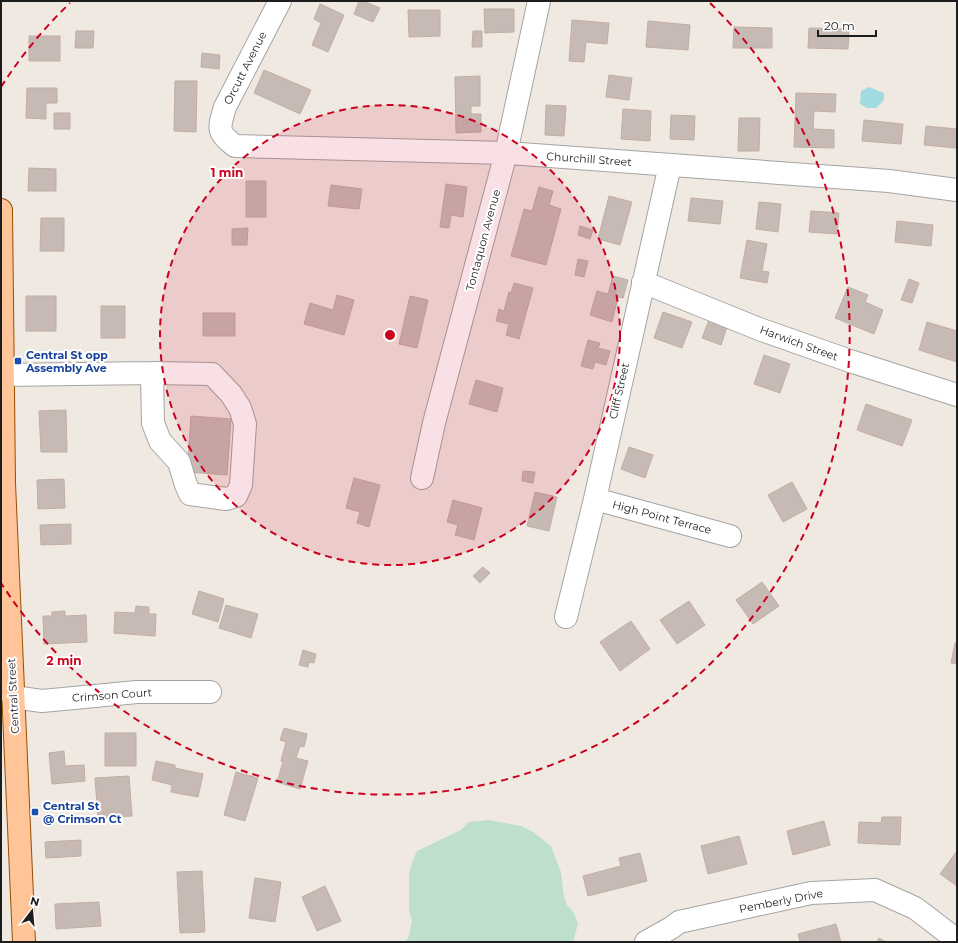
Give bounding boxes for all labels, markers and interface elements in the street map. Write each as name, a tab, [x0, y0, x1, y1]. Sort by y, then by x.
scale bar	[818, 12, 876, 38]
text: 20 m	[824, 18, 855, 33]
street label: Orcutt Avenue	[221, 29, 270, 107]
street label: Churchill Street	[546, 149, 633, 169]
text: 1 min	[211, 165, 243, 180]
street label: Tontaquon Avenue	[463, 187, 503, 292]
street label: Harwich Street	[758, 322, 841, 364]
centre of rings	[383, 328, 397, 342]
place label: Central St opp Assembly Ave	[25, 348, 108, 375]
marker: Central St opp Assembly Ave	[13, 356, 23, 366]
street label: Cliff Street	[606, 361, 632, 421]
street label: High Point Terrace	[611, 497, 713, 537]
text: 2 min	[47, 653, 81, 668]
street label: Central Street	[4, 657, 22, 734]
street label: Crimson Court	[72, 685, 153, 705]
place label: Central St @ Crimson Ct	[43, 799, 122, 826]
marker: Central St @ Crimson Ct	[30, 807, 40, 817]
street label: Pemberly Drive	[738, 886, 824, 916]
north arrow	[12, 891, 52, 931]
text: N	[29, 893, 41, 909]

